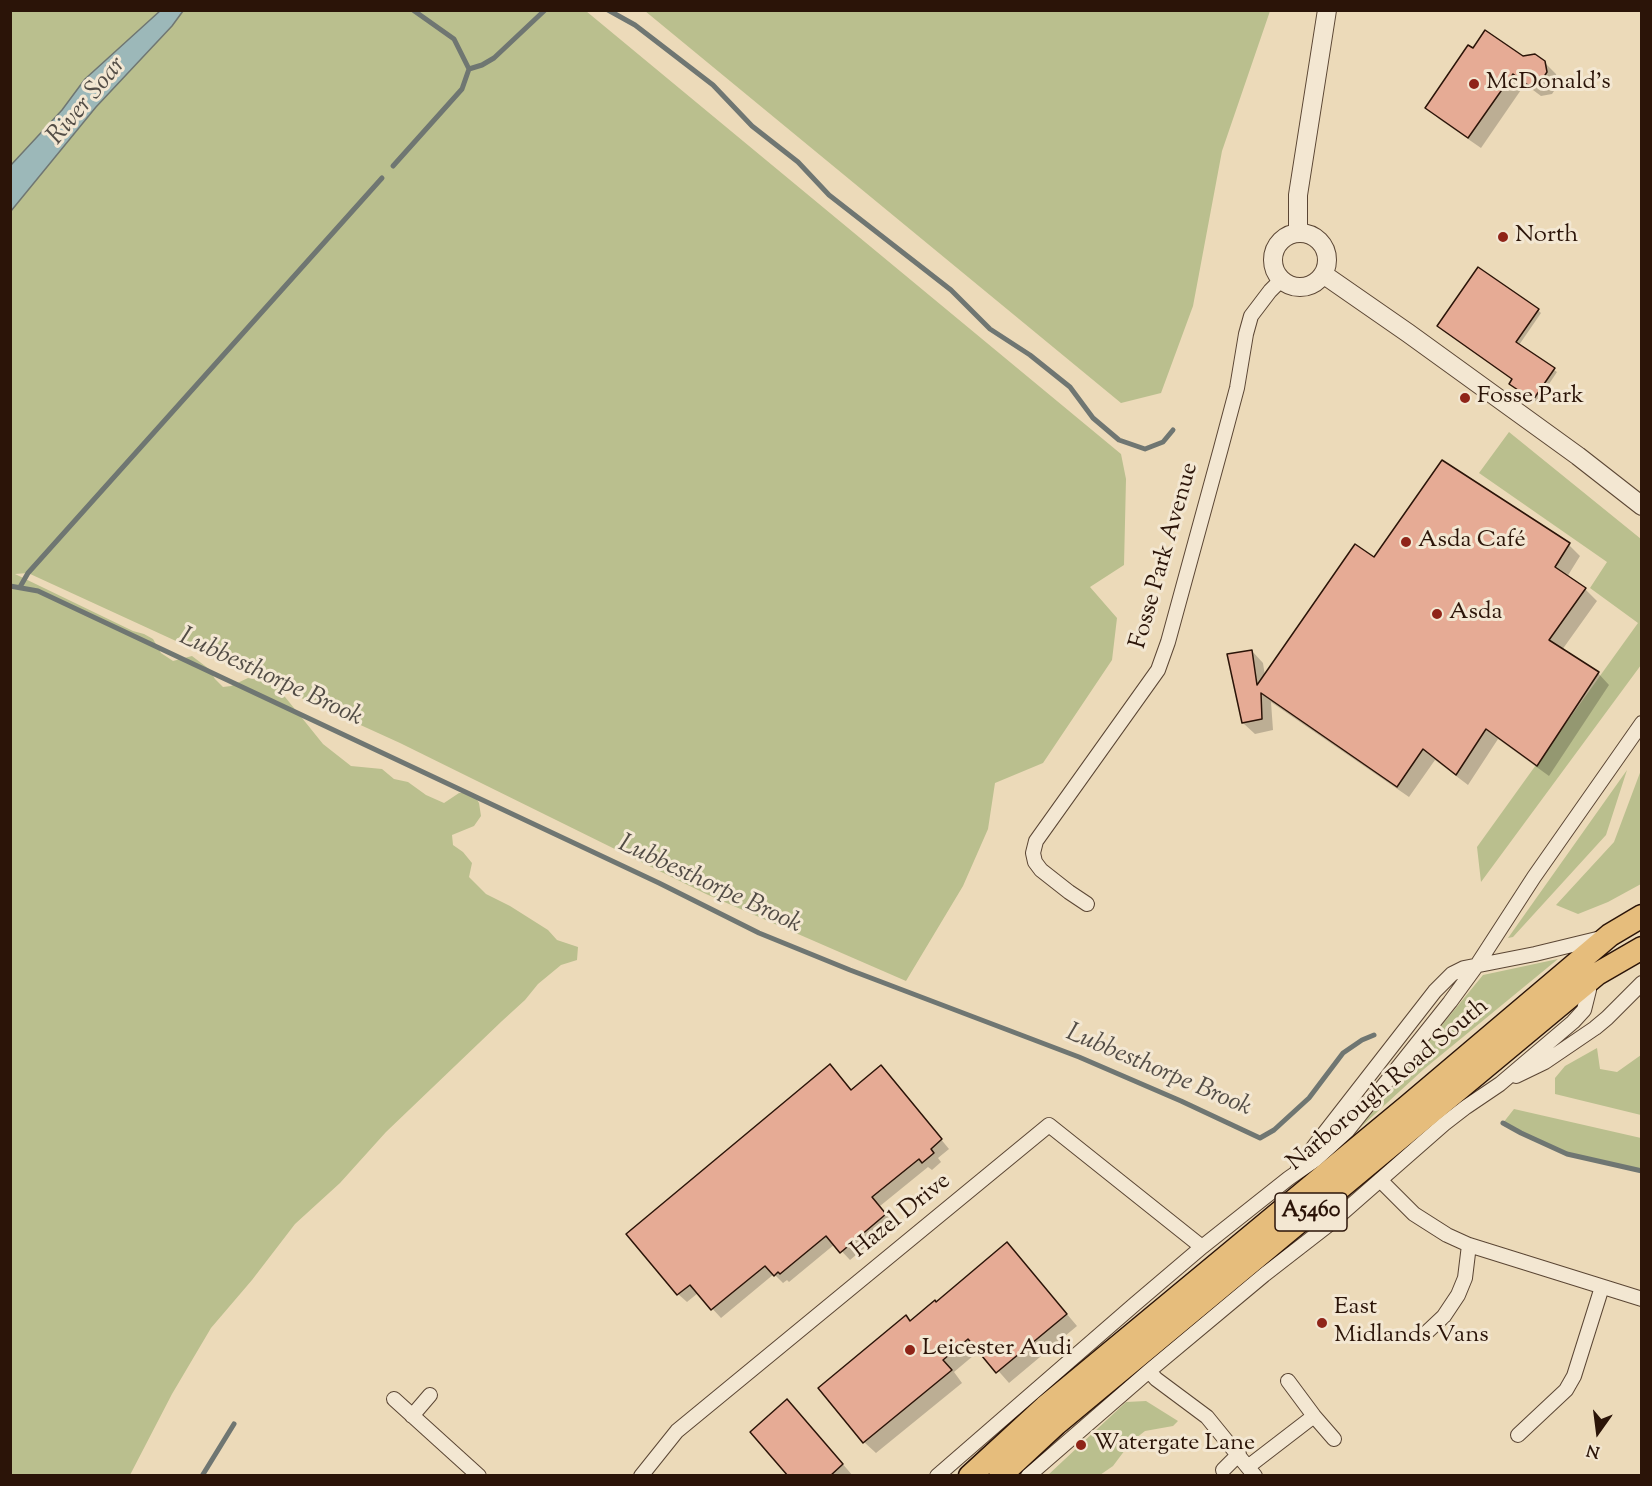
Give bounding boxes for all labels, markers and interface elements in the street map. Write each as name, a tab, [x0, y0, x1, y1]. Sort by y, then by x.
water label: River Soar	[42, 51, 134, 153]
place label: McDonald's	[1486, 70, 1611, 98]
marker: McDonald's	[1467, 77, 1481, 91]
place label: North	[1515, 223, 1578, 251]
marker: North	[1496, 230, 1510, 244]
place label: Fosse Park	[1477, 384, 1584, 412]
marker: Fosse Park	[1458, 391, 1472, 405]
street label: Fosse Park Avenue	[1126, 460, 1206, 652]
place label: Asda Café	[1418, 528, 1526, 556]
marker: Asda Café	[1399, 535, 1413, 549]
place label: Asda	[1449, 600, 1503, 628]
marker: Asda	[1430, 607, 1444, 621]
water label: Lubbesthorpe Brook	[173, 623, 367, 735]
water label: Lubbesthorpe Brook	[612, 830, 806, 942]
street label: Narborough Road South	[1282, 993, 1496, 1179]
water label: Lubbesthorpe Brook	[1060, 1019, 1256, 1125]
street label: Hazel Drive	[846, 1168, 958, 1266]
road number: A5460	[1275, 1193, 1347, 1231]
place label: East Midlands Vans	[1334, 1295, 1489, 1351]
marker: East Midlands Vans	[1315, 1316, 1329, 1330]
place label: Leicester Audi	[922, 1336, 1072, 1364]
marker: Leicester Audi	[903, 1343, 917, 1357]
north arrow	[1568, 1402, 1628, 1462]
place label: Watergate Lane	[1093, 1431, 1255, 1459]
text: N	[1585, 1437, 1603, 1463]
marker: Watergate Lane	[1074, 1438, 1088, 1452]

